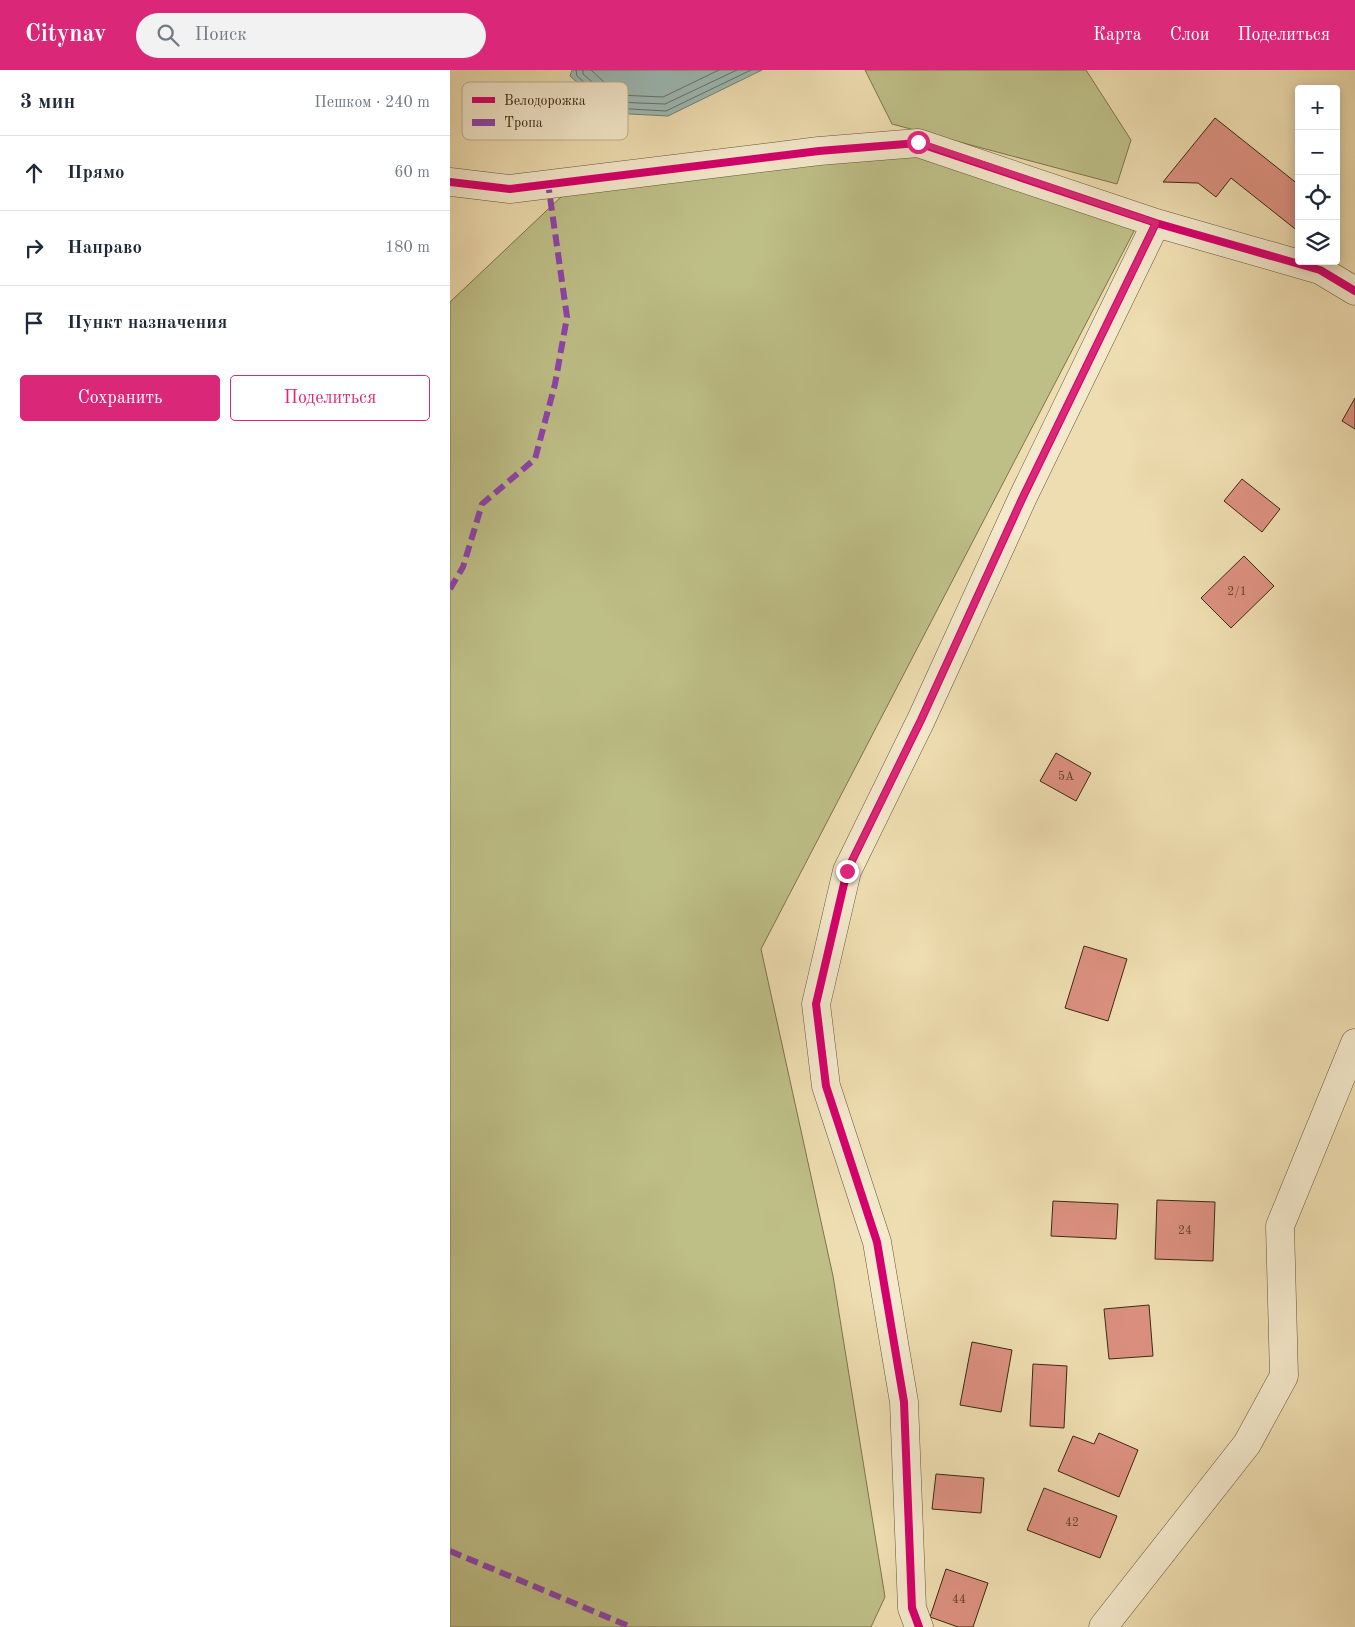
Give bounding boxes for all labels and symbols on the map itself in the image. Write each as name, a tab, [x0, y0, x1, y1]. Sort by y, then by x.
legend	[462, 82, 628, 140]
text: Велодорожка	[504, 94, 586, 108]
text: Тропа	[504, 116, 543, 130]
route start	[907, 131, 930, 154]
house number: 2/1	[1227, 586, 1247, 598]
house number: 5А	[1058, 770, 1074, 783]
route end	[836, 860, 859, 883]
house number: 24	[1178, 1225, 1192, 1237]
house number: 42	[1065, 1517, 1079, 1529]
house number: 44	[952, 1594, 966, 1606]

